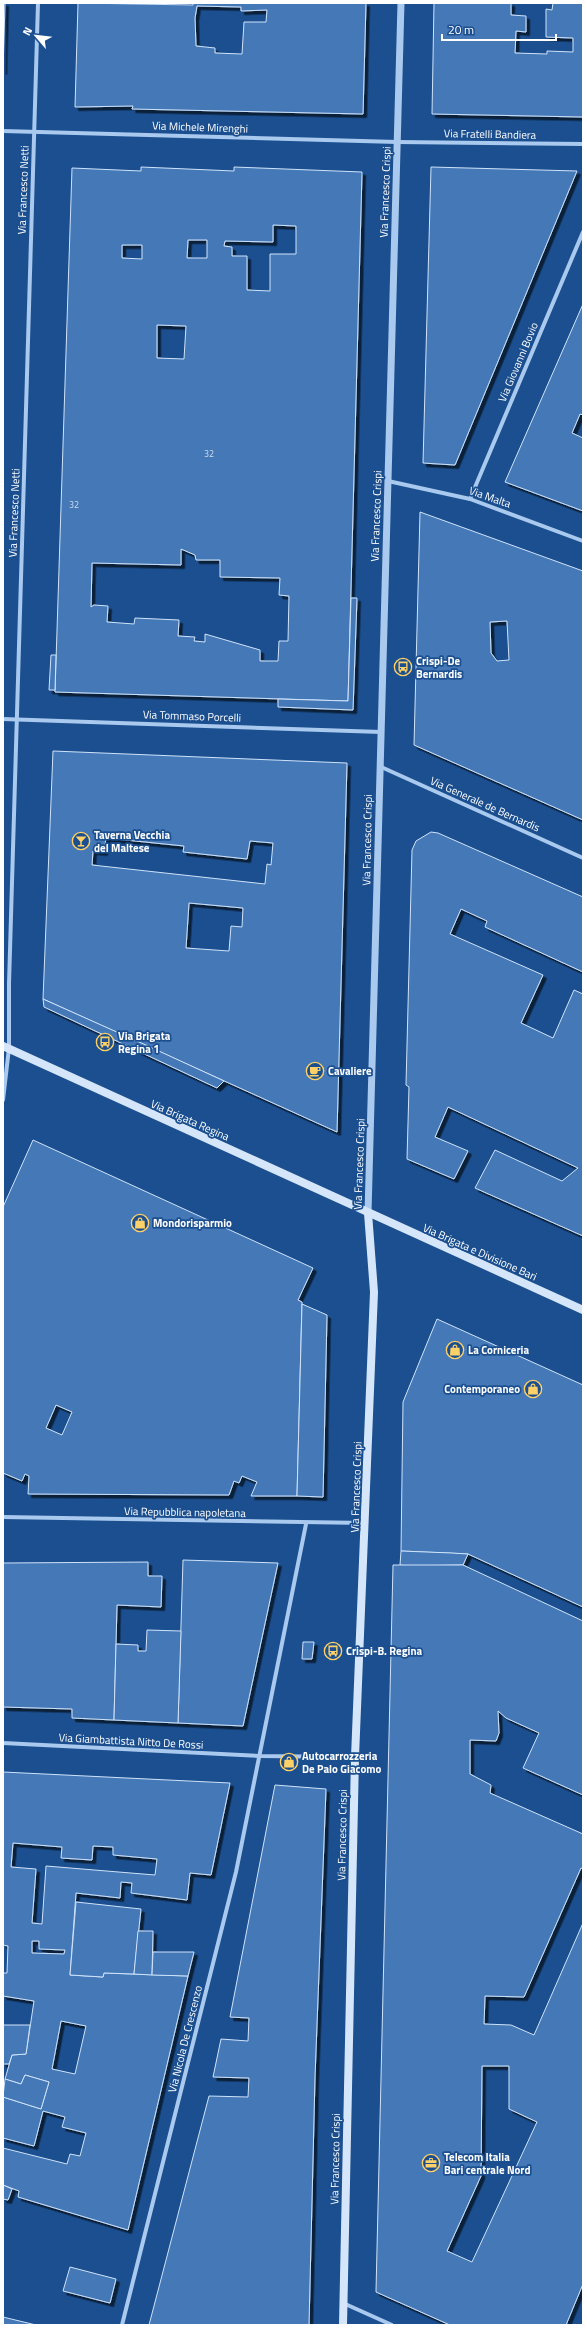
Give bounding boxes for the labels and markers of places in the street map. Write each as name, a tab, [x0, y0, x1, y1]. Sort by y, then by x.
place label: Crispi-De Bernardis	[416, 653, 462, 682]
bus stop icon: Crispi-De Bernardis	[393, 657, 413, 677]
place label: Taverna Vecchia del Maltese	[94, 827, 170, 856]
bar icon: Taverna Vecchia del Maltese	[71, 831, 91, 851]
place label: Via Brigata Regina 1	[118, 1028, 171, 1057]
bus stop icon: Via Brigata Regina 1	[95, 1032, 115, 1052]
cafe icon: Cavaliere	[305, 1061, 325, 1081]
place label: Cavaliere	[328, 1063, 372, 1079]
shop icon: Mondorisparmio	[130, 1213, 150, 1233]
place label: Mondorisparmio	[153, 1215, 232, 1231]
shop icon: La Corniceria	[445, 1340, 465, 1360]
place label: La Corniceria	[468, 1342, 529, 1358]
shop icon: Contemporaneo	[523, 1379, 543, 1399]
place label: Contemporaneo	[444, 1381, 520, 1397]
bus stop icon: Crispi-B. Regina	[323, 1641, 343, 1661]
place label: Crispi-B. Regina	[346, 1643, 422, 1659]
place label: Autocarrozzeria De Palo Giacomo	[302, 1748, 381, 1777]
shop icon: Autocarrozzeria De Palo Giacomo	[279, 1752, 299, 1772]
place label: Telecom Italia Bari centrale Nord	[444, 2149, 530, 2178]
office icon: Telecom Italia Bari centrale Nord	[421, 2153, 441, 2173]

